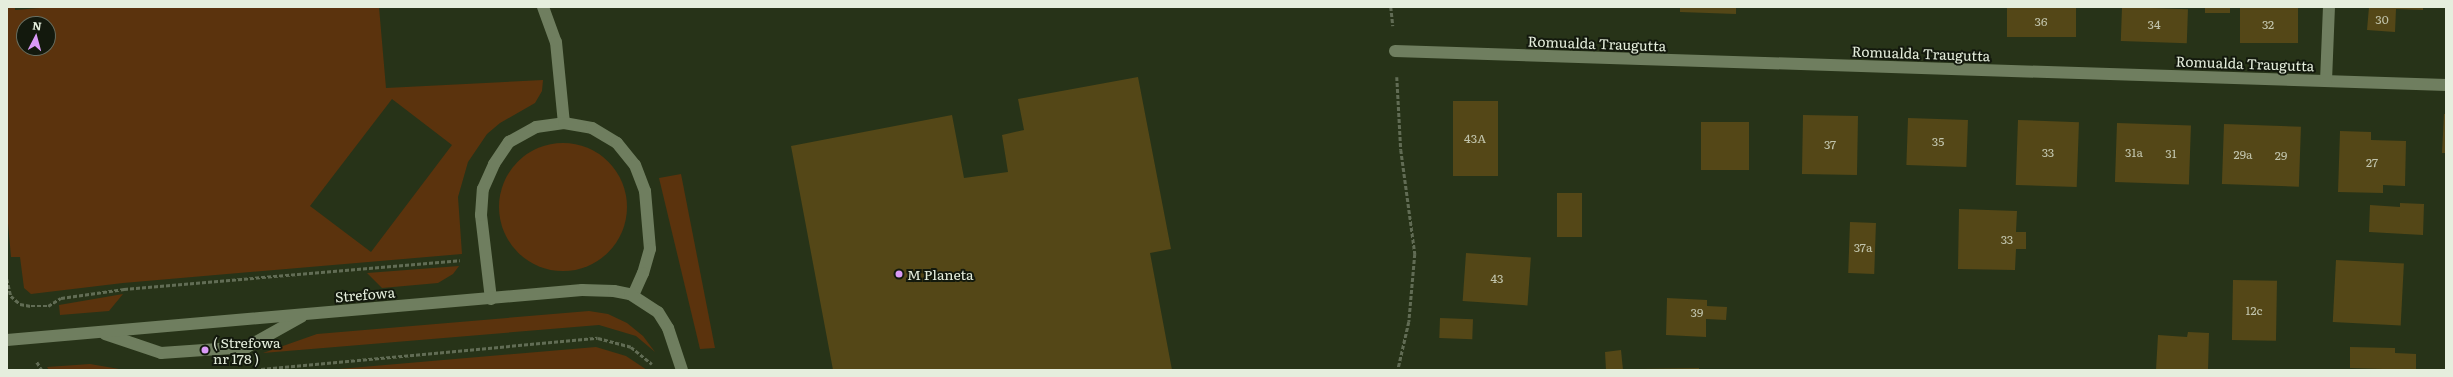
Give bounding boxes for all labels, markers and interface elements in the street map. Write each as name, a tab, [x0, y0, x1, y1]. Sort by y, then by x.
house number: 30	[2375, 13, 2389, 27]
house number: 36	[2035, 15, 2047, 29]
north arrow	[16, 16, 56, 56]
text: N	[32, 17, 43, 33]
house number: 34	[2147, 18, 2161, 32]
house number: 32	[2262, 18, 2274, 32]
street label: Romualda Traugutta	[1527, 32, 1667, 54]
street label: Romualda Traugutta	[1851, 42, 1991, 64]
street label: Romualda Traugutta	[2175, 52, 2315, 74]
house number: 43A	[1464, 132, 1486, 146]
house number: 35	[1932, 135, 1944, 149]
house number: 37	[1824, 138, 1836, 152]
house number: 33	[2042, 146, 2054, 160]
house number: 31a	[2125, 146, 2143, 160]
house number: 31	[2165, 147, 2177, 161]
house number: 29a	[2234, 148, 2252, 162]
house number: 29	[2275, 149, 2287, 163]
house number: 27	[2366, 156, 2378, 170]
house number: 33	[2001, 233, 2013, 247]
house number: 37a	[1854, 241, 1872, 255]
place label: M Planeta	[907, 266, 974, 282]
marker: M Planeta	[894, 269, 904, 279]
house number: 43	[1490, 272, 1504, 286]
street label: Strefowa	[334, 283, 396, 305]
house number: 12c	[2246, 304, 2262, 318]
house number: 39	[1691, 306, 1703, 320]
place label: ( Strefowa nr 178 )	[213, 334, 281, 366]
marker: ( Strefowa nr 178 )	[200, 345, 210, 355]

